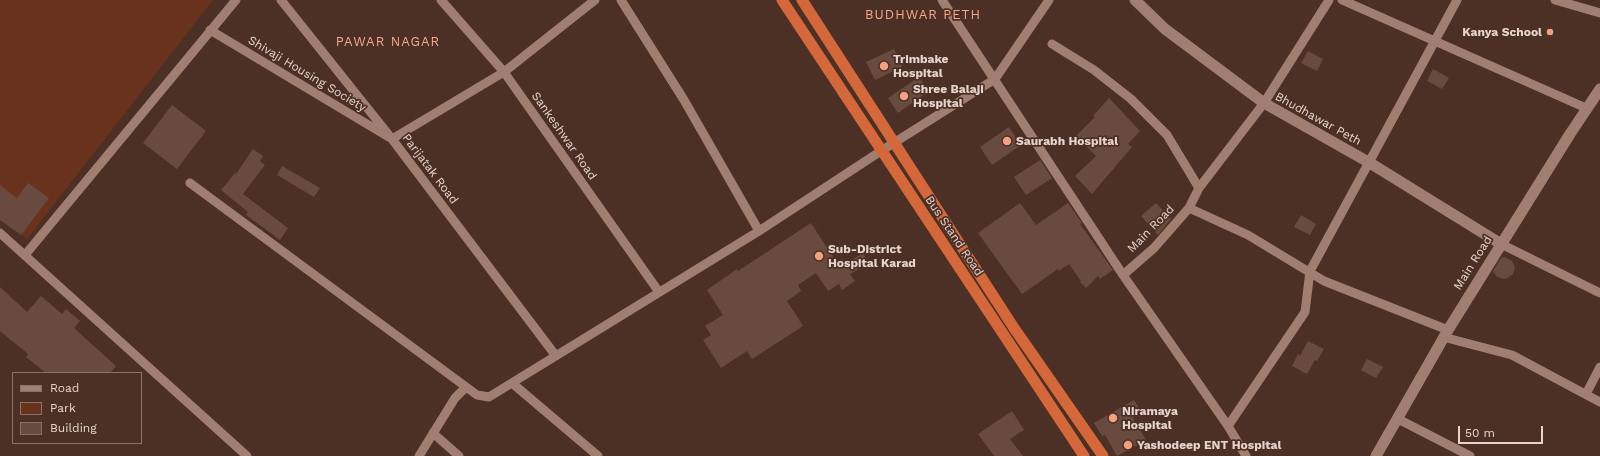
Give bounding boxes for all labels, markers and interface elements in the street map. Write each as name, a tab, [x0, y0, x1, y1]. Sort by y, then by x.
district label: BUDHWAR PETH	[865, 7, 981, 23]
place label: Kanya School	[1462, 25, 1542, 39]
marker: Kanya School	[1545, 27, 1555, 37]
street label: Shivaji Housing Society	[245, 33, 369, 115]
district label: PAWAR NAGAR	[336, 34, 440, 50]
place label: Trimbake Hospital	[893, 52, 949, 80]
marker: Trimbake Hospital	[878, 60, 890, 72]
place label: Shree Balaji Hospital	[913, 82, 984, 110]
street label: Sankeshwar Road	[528, 89, 600, 183]
street label: Bhudhawar Peth	[1272, 89, 1364, 149]
marker: Shree Balaji Hospital	[898, 90, 910, 102]
street label: Parijatak Road	[399, 131, 461, 207]
place label: Saurabh Hospital	[1016, 134, 1118, 148]
marker: Saurabh Hospital	[1001, 135, 1013, 147]
street label: Bus Stand Road	[922, 193, 986, 279]
street label: Main Road	[1125, 202, 1177, 256]
street label: Main Road	[1451, 233, 1495, 293]
place label: Sub-District Hospital Karad	[828, 242, 916, 270]
marker: Sub-District Hospital Karad	[813, 250, 825, 262]
legend	[12, 372, 142, 444]
text: Road	[50, 381, 79, 395]
text: Park	[50, 401, 76, 415]
place label: Niramaya Hospital	[1122, 404, 1178, 432]
marker: Niramaya Hospital	[1107, 412, 1119, 424]
scale bar	[1460, 418, 1545, 444]
text: Building	[50, 421, 97, 435]
text: 50 m	[1465, 426, 1495, 440]
place label: Yashodeep ENT Hospital	[1137, 438, 1281, 452]
marker: Yashodeep ENT Hospital	[1122, 439, 1134, 451]

